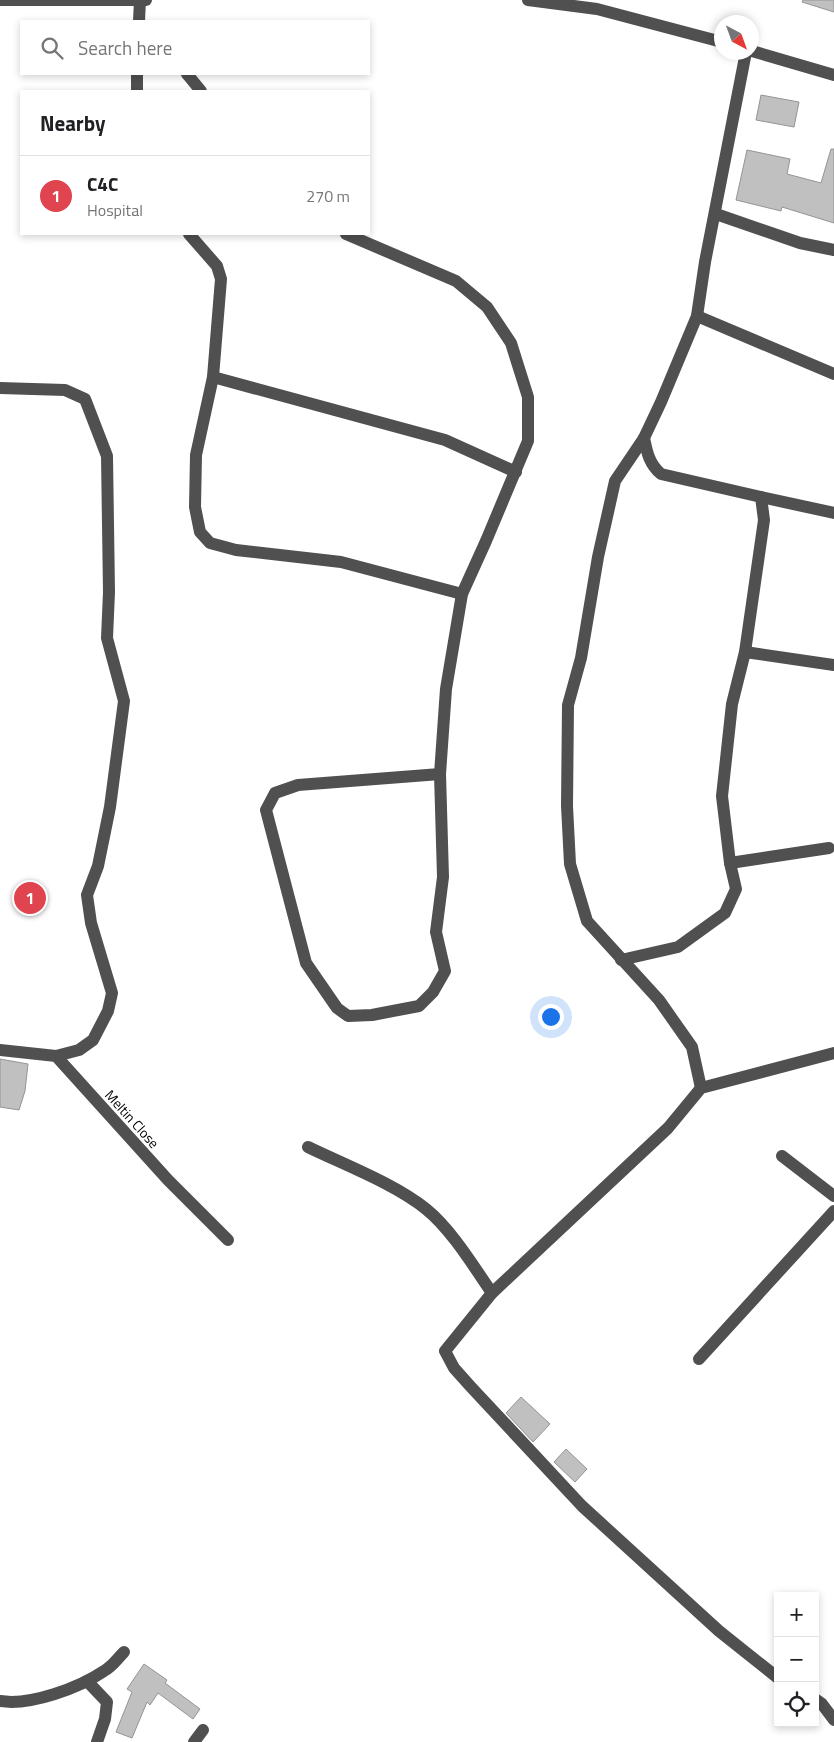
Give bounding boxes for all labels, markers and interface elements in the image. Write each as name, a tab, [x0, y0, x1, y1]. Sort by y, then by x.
north arrow	[714, 15, 759, 60]
search box	[20, 20, 370, 75]
text: Search here	[78, 33, 172, 62]
icon: search	[38, 34, 66, 62]
text: Nearby	[40, 107, 105, 139]
text: C4C	[87, 169, 118, 198]
text: 1	[52, 184, 60, 208]
text: 270 m	[306, 184, 350, 208]
text: Hospital	[87, 198, 143, 222]
pin: 1	[14, 879, 46, 917]
your location	[538, 1004, 564, 1030]
street label: Meltin Close	[100, 1085, 164, 1153]
map controls	[774, 1592, 819, 1727]
button: +	[774, 1592, 819, 1637]
button: −	[774, 1637, 819, 1682]
button: locate	[774, 1682, 819, 1727]

